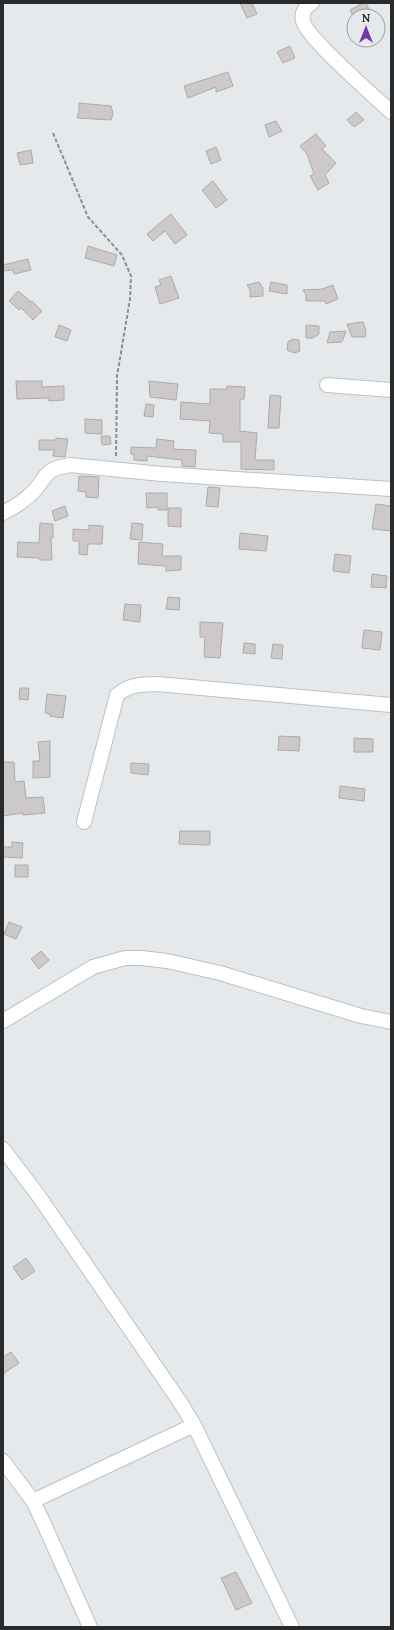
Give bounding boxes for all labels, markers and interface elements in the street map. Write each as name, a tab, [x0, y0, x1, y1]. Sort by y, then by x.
north arrow	[346, 8, 386, 48]
text: N	[362, 11, 371, 25]

